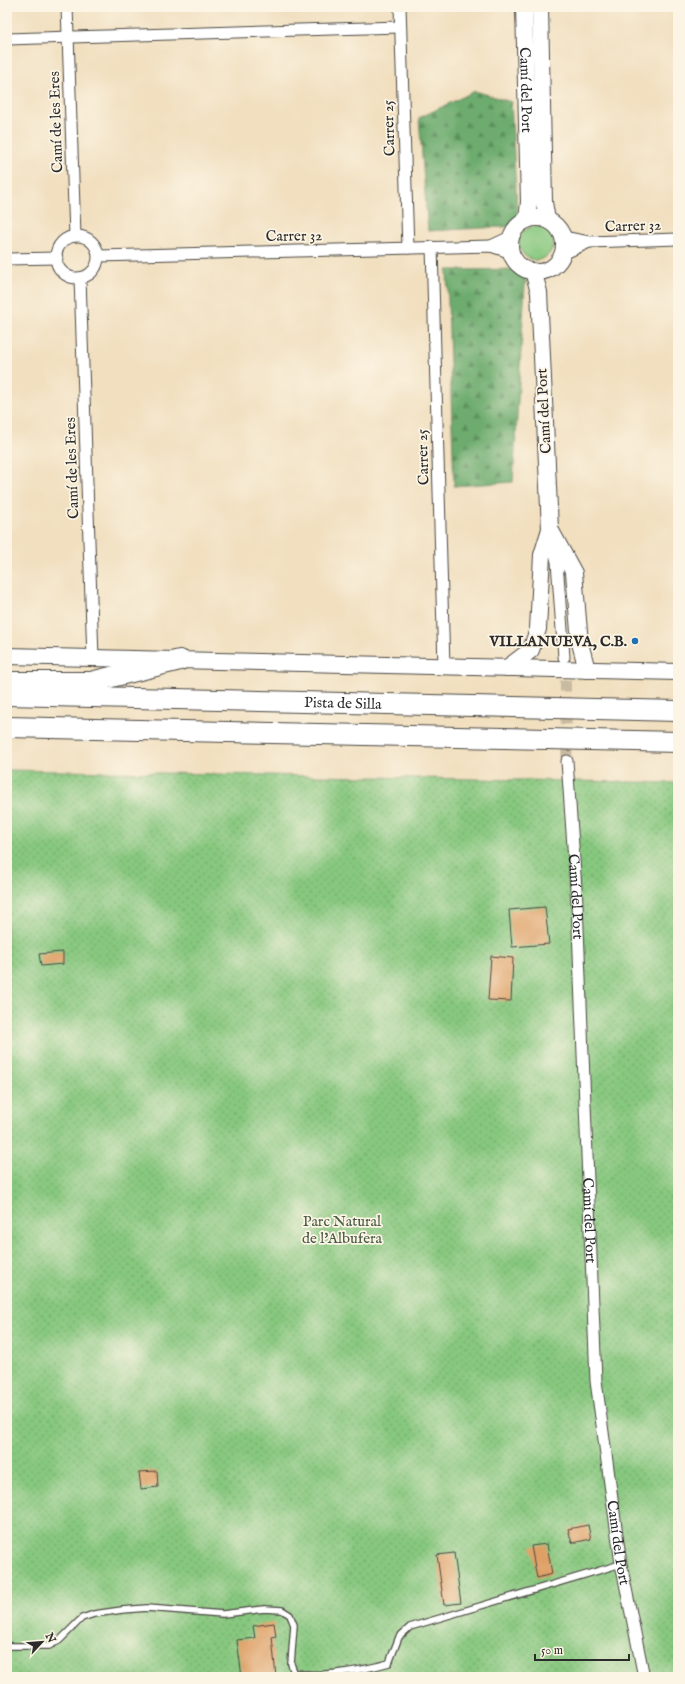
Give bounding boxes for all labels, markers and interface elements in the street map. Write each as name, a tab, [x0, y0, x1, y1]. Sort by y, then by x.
street label: Camí del Port	[516, 47, 537, 133]
street label: Camí de les Eres	[45, 71, 67, 173]
street label: Carrer 25	[379, 99, 399, 156]
street label: Carrer 32	[604, 216, 662, 236]
street label: Carrer 32	[266, 226, 322, 246]
street label: Camí del Port	[532, 368, 556, 454]
street label: Camí de les Eres	[61, 417, 83, 519]
street label: Carrer 25	[413, 428, 433, 485]
place label: VILLANUEVA, C.B.	[488, 632, 627, 651]
marker: VILLANUEVA, C.B.	[630, 636, 640, 646]
street label: Pista de Silla	[304, 693, 382, 713]
street label: Camí del Port	[564, 853, 588, 940]
street label: Camí del Port	[578, 1177, 601, 1263]
park label: Parc Natural de l'Albufera	[302, 1212, 383, 1248]
street label: Camí del Port	[603, 1499, 635, 1587]
north arrow	[22, 1622, 62, 1662]
text: N	[41, 1630, 59, 1646]
scale bar	[535, 1636, 629, 1662]
text: 50 m	[541, 1643, 563, 1658]

